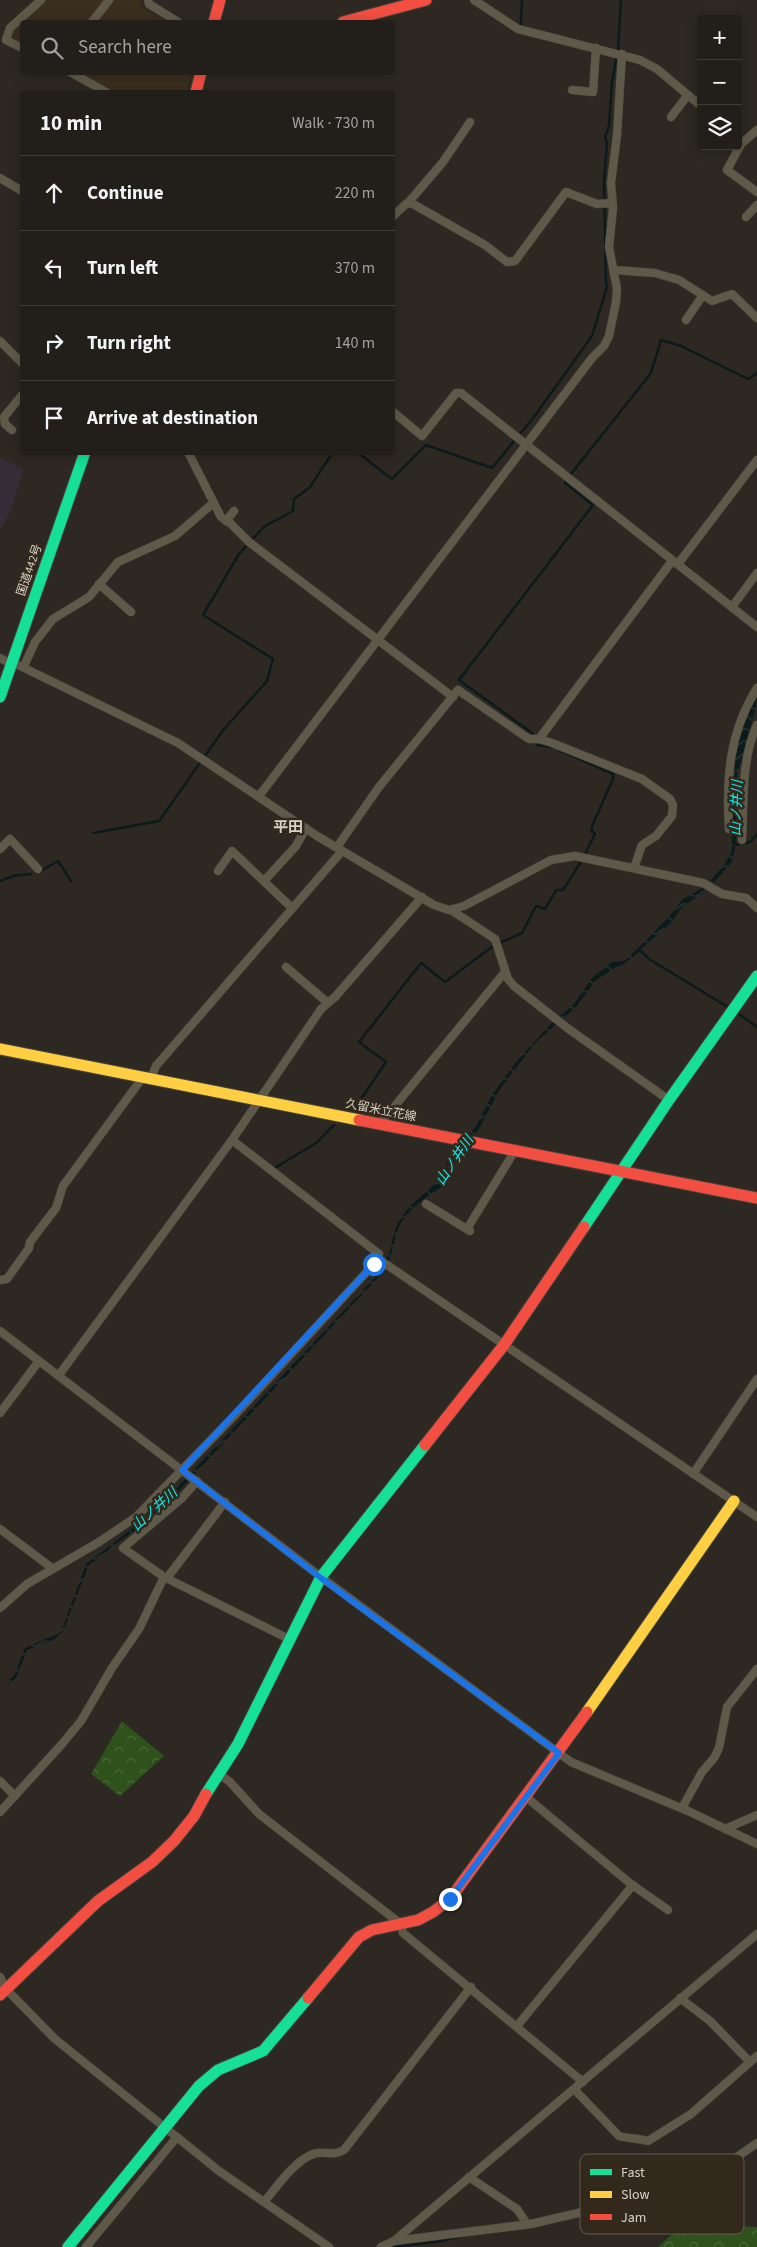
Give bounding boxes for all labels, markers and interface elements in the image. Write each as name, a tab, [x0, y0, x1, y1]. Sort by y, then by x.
map controls	[697, 15, 742, 150]
button: +	[697, 15, 742, 60]
search box	[20, 20, 395, 75]
icon: search	[38, 34, 66, 62]
text: Search here	[78, 34, 172, 61]
button: −	[697, 60, 742, 105]
button: layers	[697, 105, 742, 150]
text: 10 min	[40, 108, 102, 138]
text: Walk · 730 m	[292, 112, 375, 134]
icon: ahead	[40, 179, 68, 207]
text: Continue	[87, 180, 164, 207]
text: 220 m	[335, 182, 375, 204]
icon: left	[40, 254, 68, 282]
text: Turn left	[87, 255, 158, 282]
text: 370 m	[335, 257, 375, 279]
icon: right	[40, 329, 68, 357]
text: Turn right	[87, 330, 171, 357]
text: 140 m	[335, 332, 375, 354]
icon: arrive	[40, 404, 68, 432]
text: Arrive at destination	[87, 405, 258, 432]
street label: 国道442号	[13, 542, 46, 598]
water label: 山ノ井川	[726, 778, 748, 836]
district label: 平田	[273, 817, 303, 838]
street label: 久留米立花線	[344, 1095, 418, 1126]
water label: 山ノ井川	[431, 1130, 480, 1189]
route start	[363, 1253, 386, 1276]
water label: 山ノ井川	[127, 1482, 184, 1536]
route end	[439, 1888, 462, 1911]
legend	[580, 2154, 744, 2234]
text: Fast	[621, 2163, 645, 2183]
text: Slow	[621, 2185, 650, 2205]
text: Jam	[621, 2208, 646, 2228]

